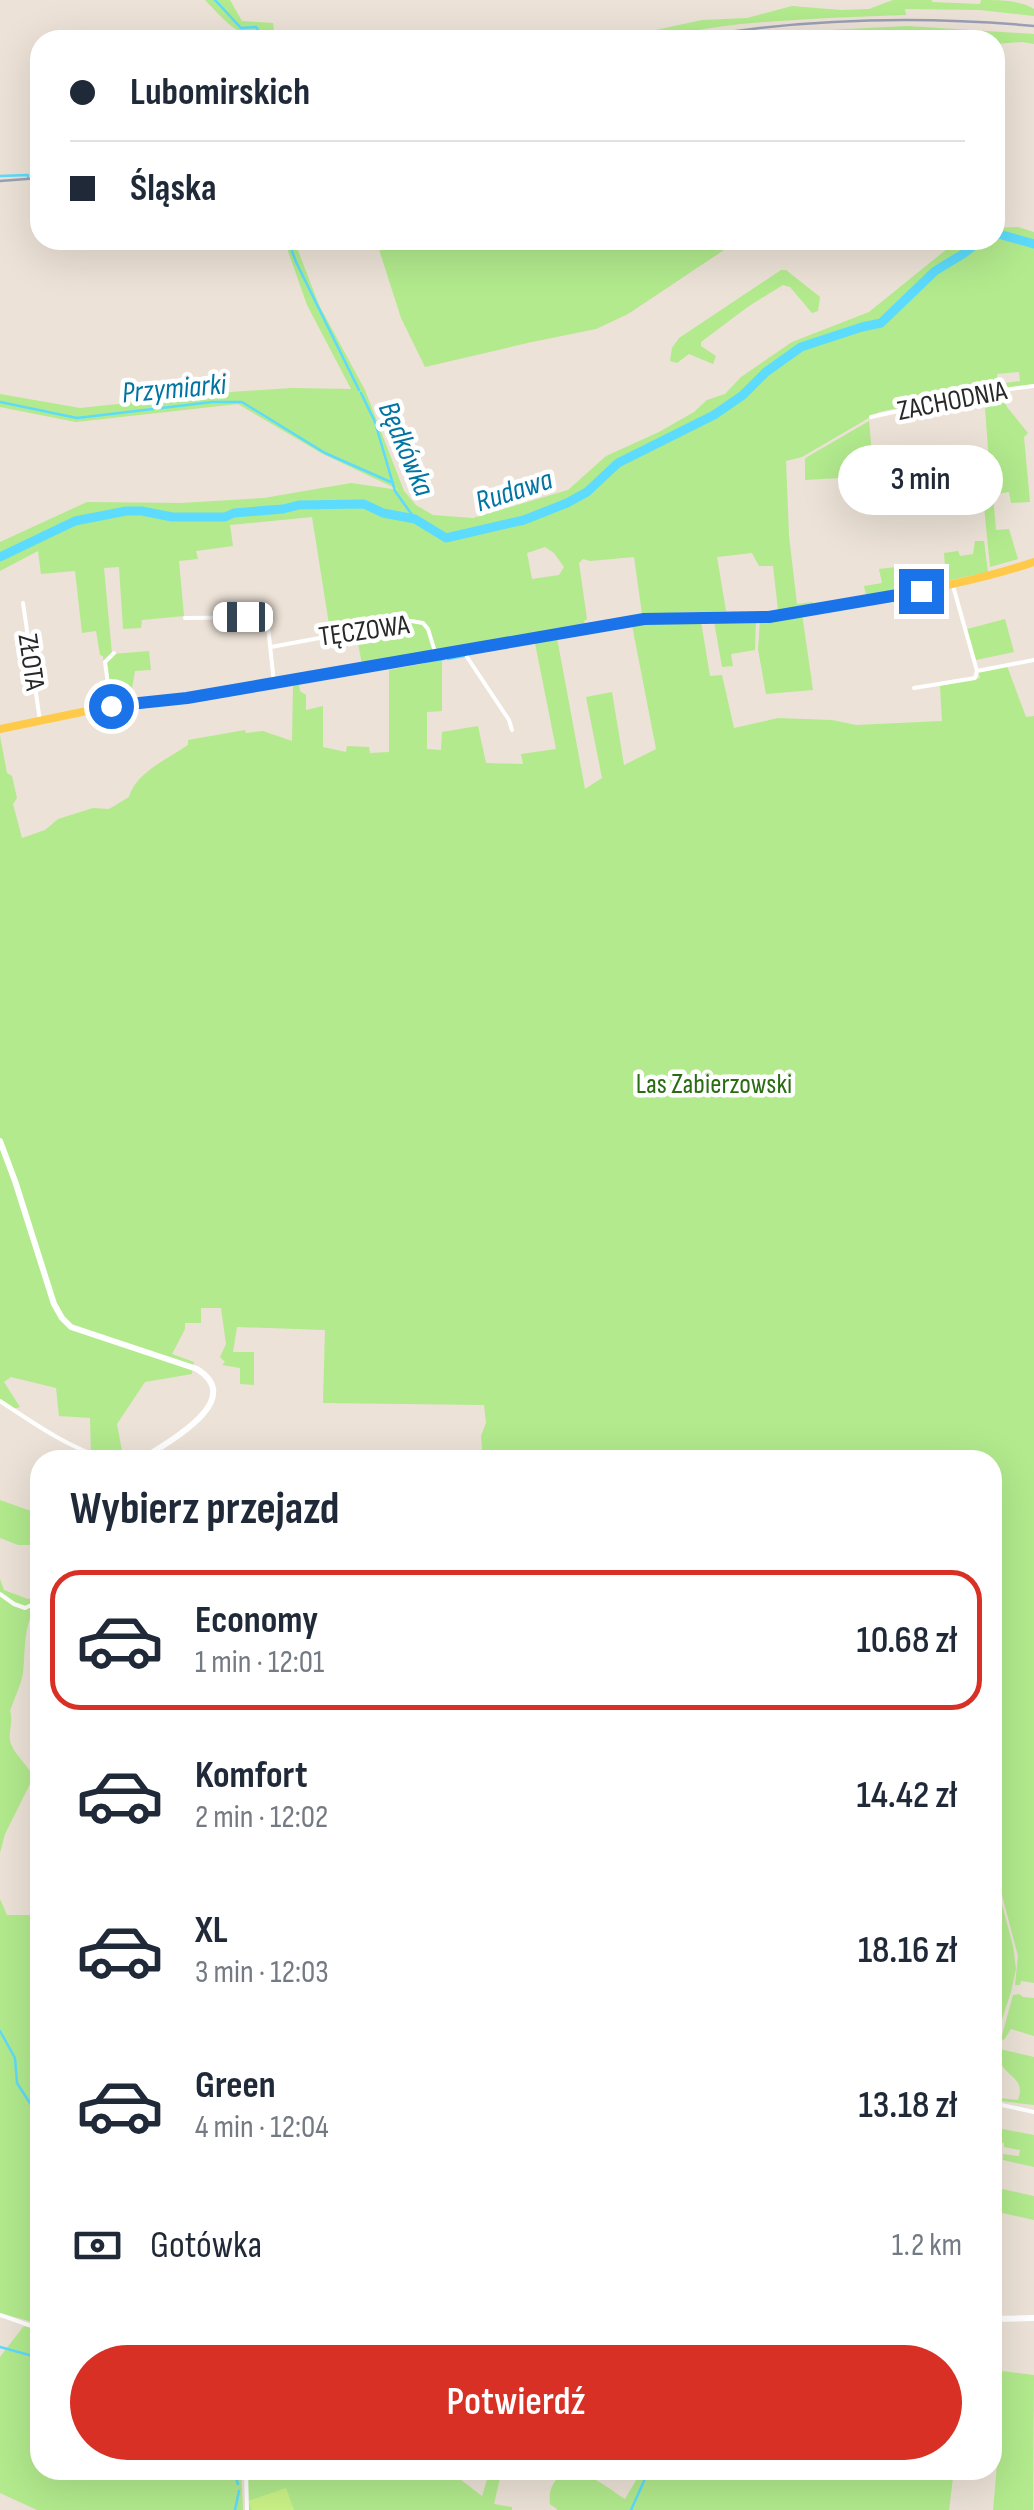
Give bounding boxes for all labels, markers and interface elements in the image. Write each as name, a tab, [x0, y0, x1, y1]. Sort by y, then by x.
text: Lubomirskich	[130, 70, 310, 115]
text: Śląska	[130, 166, 216, 211]
water label: Przymiarki	[120, 366, 229, 411]
street label: ZACHODNIA	[895, 374, 1010, 428]
water label: Będkówka	[370, 396, 442, 502]
callout: 3 min	[838, 446, 1004, 516]
text: 3 min	[890, 460, 951, 499]
water label: Rudawa	[471, 462, 557, 520]
route end	[899, 569, 944, 614]
car	[213, 602, 273, 632]
street label: TĘCZOWA	[317, 608, 412, 654]
street label: ZŁOTA	[11, 631, 51, 694]
route start	[89, 684, 134, 729]
park label: Las Zabierzowski	[636, 1068, 792, 1101]
text: Wybierz przejazd	[70, 1482, 339, 1537]
icon: car	[75, 1595, 165, 1685]
text: Economy	[195, 1598, 318, 1643]
text: 10.68 zł	[856, 1618, 957, 1663]
text: 1 min · 12:01	[195, 1643, 324, 1682]
icon: car	[75, 1750, 165, 1840]
text: Komfort	[195, 1753, 307, 1798]
text: 14.42 zł	[857, 1773, 957, 1818]
text: 2 min · 12:02	[195, 1798, 328, 1837]
icon: car	[75, 1905, 165, 1995]
text: XL	[195, 1908, 228, 1953]
text: 18.16 zł	[858, 1928, 957, 1973]
text: 3 min · 12:03	[195, 1953, 329, 1992]
icon: car	[75, 2060, 165, 2150]
text: Green	[195, 2063, 276, 2108]
text: 13.18 zł	[859, 2083, 957, 2128]
text: 4 min · 12:04	[195, 2108, 329, 2147]
icon: cash	[70, 2218, 125, 2273]
text: Gotówka	[150, 2223, 262, 2268]
text: 1.2 km	[892, 2226, 962, 2265]
button: Potwierdź	[70, 2345, 962, 2460]

